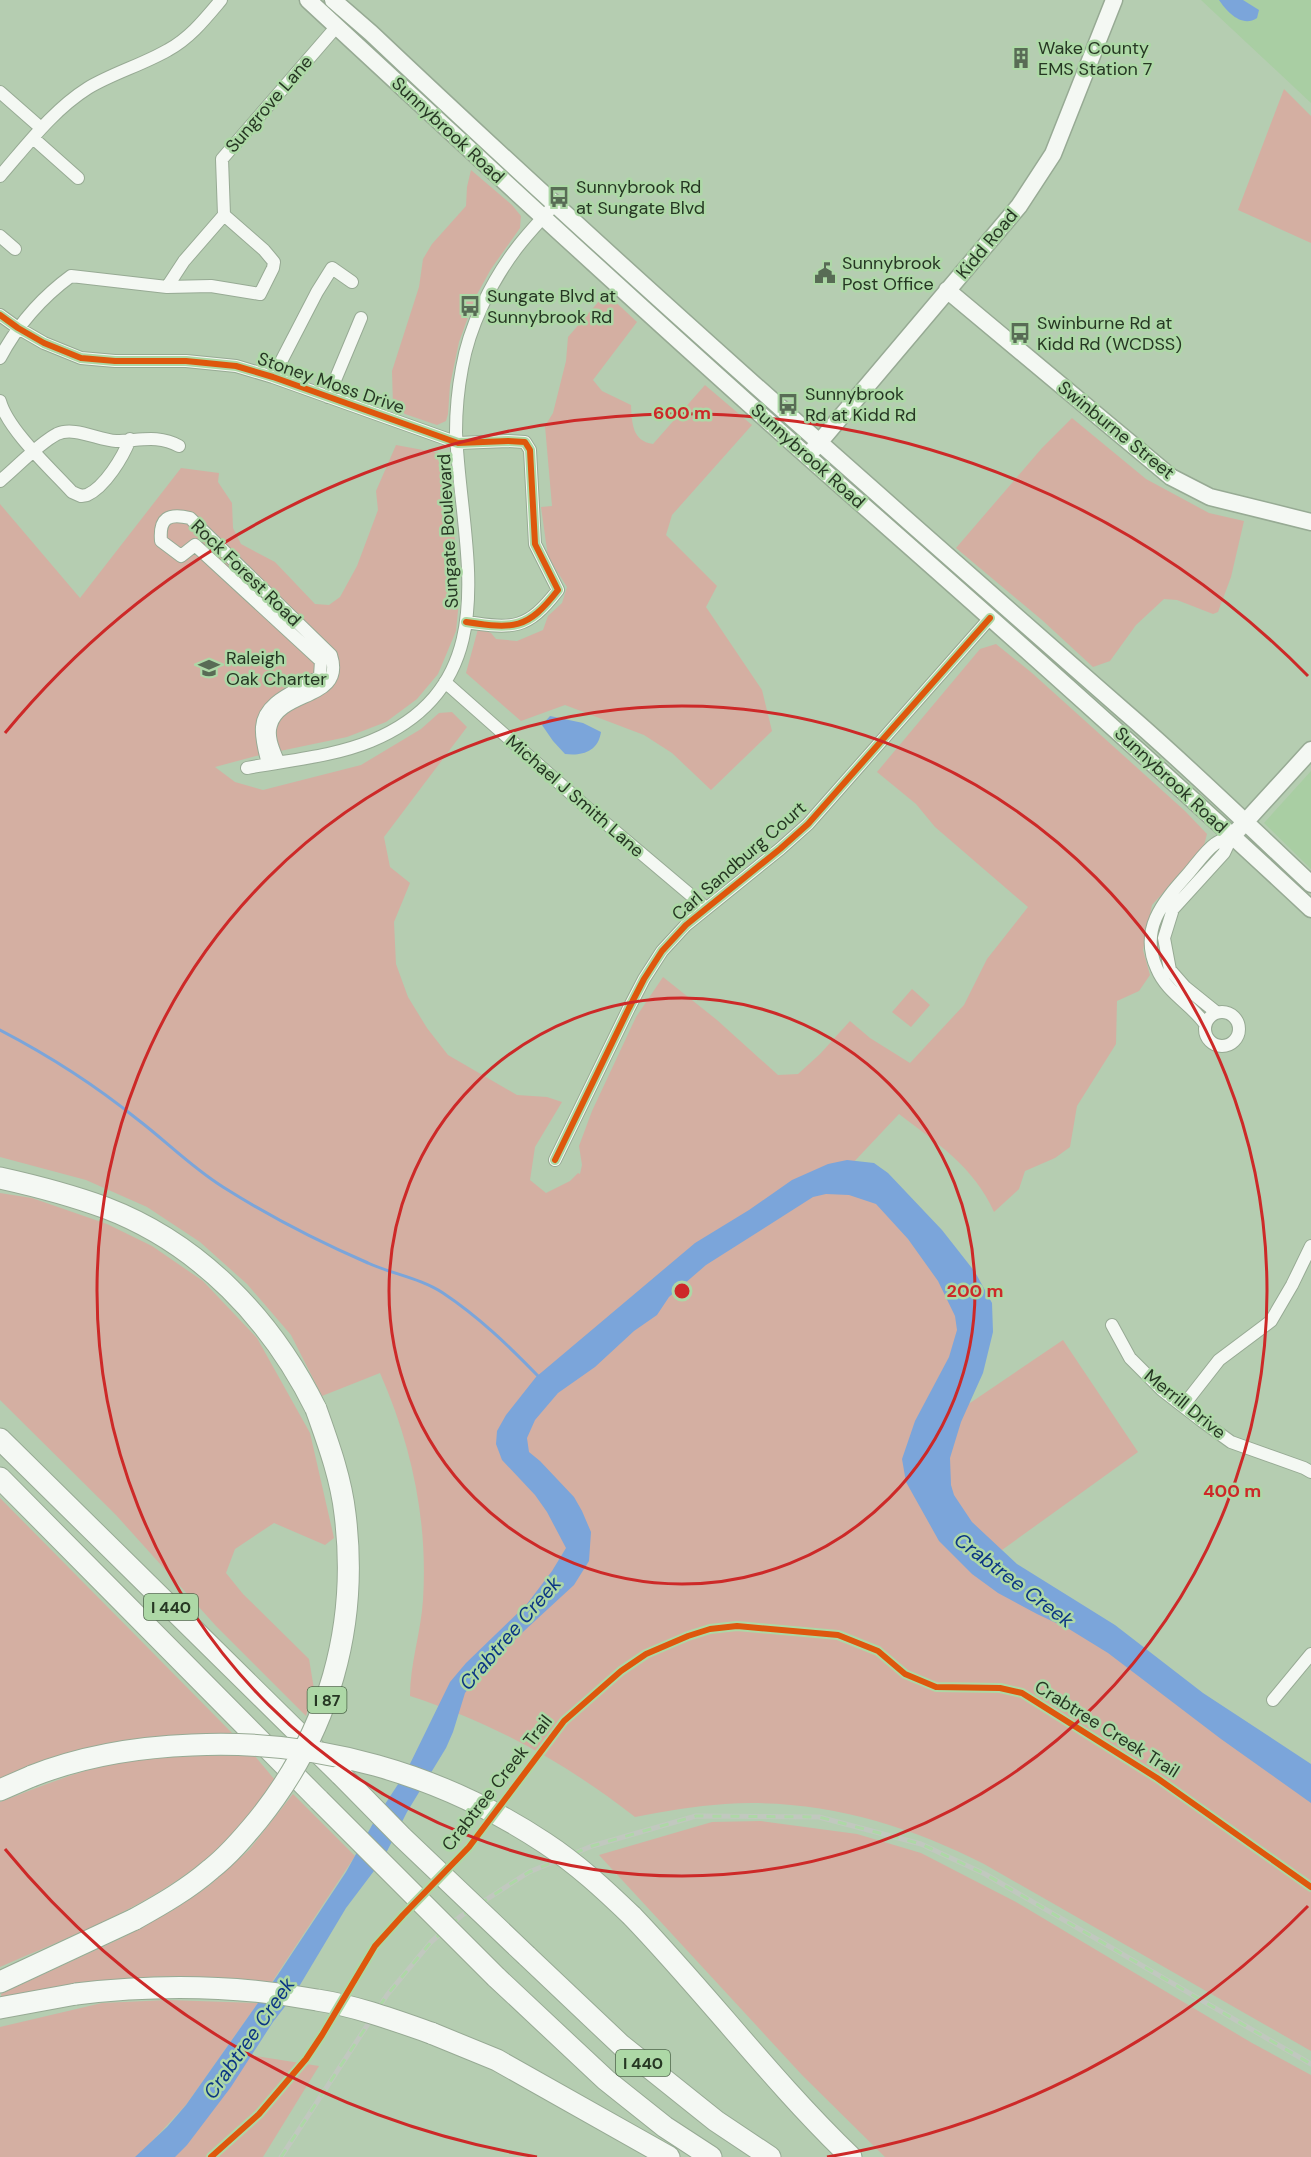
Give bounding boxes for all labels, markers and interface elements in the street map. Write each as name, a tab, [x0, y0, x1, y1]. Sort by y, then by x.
place label: Wake County EMS Station 7	[1038, 36, 1152, 81]
building icon: Wake County EMS Station 7	[1009, 46, 1033, 70]
street label: Sungrove Lane	[220, 50, 318, 158]
street label: Sunnybrook Road	[386, 71, 510, 189]
place label: Sunnybrook Rd at Sungate Blvd	[576, 175, 705, 220]
bus stop icon: Sunnybrook Rd at Sungate Blvd	[547, 185, 571, 209]
street label: Kidd Road	[951, 204, 1023, 284]
place label: Sunnybrook Post Office	[842, 251, 941, 296]
public building icon: Sunnybrook Post Office	[813, 261, 837, 285]
place label: Sungate Blvd at Sunnybrook Rd	[487, 284, 616, 329]
bus stop icon: Sungate Blvd at Sunnybrook Rd	[458, 294, 482, 318]
place label: Swinburne Rd at Kidd Rd (WCDSS)	[1037, 311, 1182, 356]
bus stop icon: Swinburne Rd at Kidd Rd (WCDSS)	[1008, 321, 1032, 345]
street label: Stoney Moss Drive	[254, 347, 408, 419]
street label: Swinburne Street	[1053, 376, 1179, 484]
place label: Sunnybrook Rd at Kidd Rd	[805, 382, 916, 427]
bus stop icon: Sunnybrook Rd at Kidd Rd	[776, 392, 800, 416]
street label: Sunnybrook Road	[746, 398, 870, 514]
text: 600 m	[653, 401, 711, 425]
street label: Sungate Boulevard	[432, 453, 464, 609]
street label: Rock Forest Road	[186, 514, 306, 632]
place label: Raleigh Oak Charter	[226, 646, 327, 691]
school or university icon: Raleigh Oak Charter	[197, 656, 221, 680]
street label: Sunnybrook Road	[1109, 721, 1233, 839]
street label: Michael J Smith Lane	[501, 729, 649, 863]
street label: Carl Sandburg Court	[667, 796, 811, 926]
text: 200 m	[947, 1279, 1003, 1303]
centre of rings	[672, 1281, 692, 1301]
street label: Merrill Drive	[1139, 1364, 1231, 1444]
text: 400 m	[1203, 1479, 1261, 1503]
water label: Crabtree Creek	[949, 1527, 1079, 1634]
water label: Crabtree Creek	[453, 1570, 567, 1695]
road number: I 440	[144, 1594, 198, 1620]
street label: Crabtree Creek Trail	[1030, 1675, 1184, 1783]
road number: I 87	[308, 1687, 346, 1713]
street label: Crabtree Creek Trail	[436, 1710, 558, 1856]
water label: Crabtree Creek	[197, 1971, 301, 2104]
road number: I 440	[616, 2050, 670, 2076]

